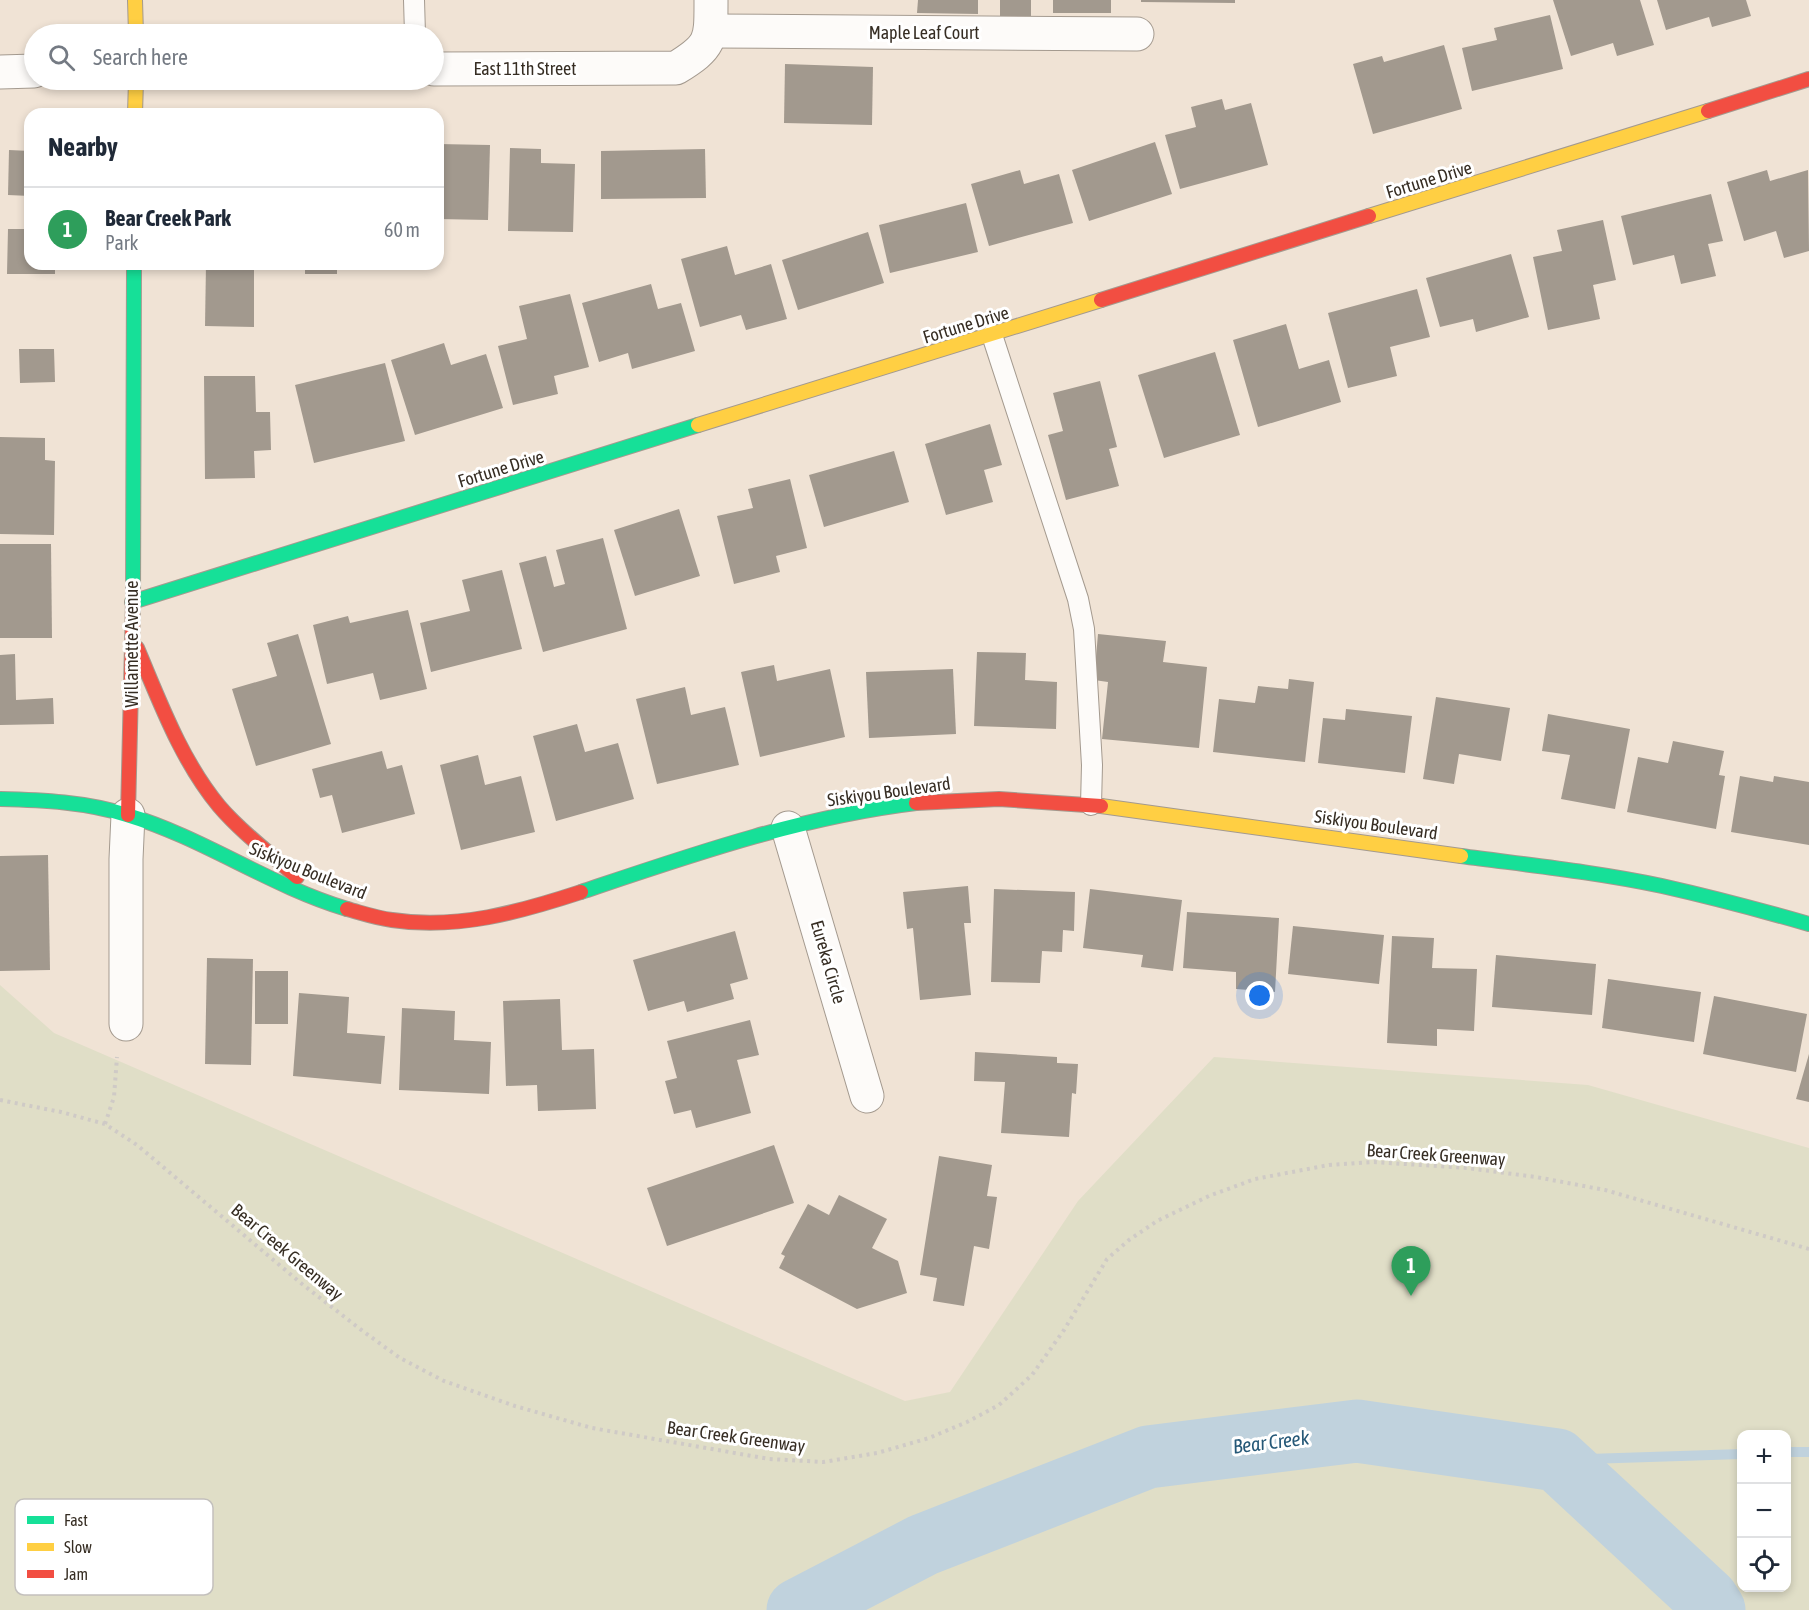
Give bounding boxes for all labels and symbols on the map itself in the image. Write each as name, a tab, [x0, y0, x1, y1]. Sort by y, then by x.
street label: Maple Leaf Court	[869, 22, 979, 43]
street label: East 11th Street	[474, 58, 576, 79]
street label: Fortune Drive	[1383, 157, 1474, 203]
street label: Fortune Drive	[920, 302, 1011, 348]
street label: Fortune Drive	[455, 446, 546, 492]
street label: Willamette Avenue	[121, 581, 142, 707]
street label: Siskiyou Boulevard	[826, 772, 952, 811]
street label: Siskiyou Boulevard	[1313, 805, 1439, 844]
street label: Siskiyou Boulevard	[247, 838, 370, 904]
street label: Eureka Circle	[807, 918, 850, 1006]
your location	[1245, 981, 1274, 1010]
street label: Bear Creek Greenway	[1366, 1139, 1506, 1170]
street label: Bear Creek Greenway	[227, 1199, 347, 1304]
pin: 1	[1392, 1246, 1430, 1296]
street label: Bear Creek Greenway	[666, 1416, 806, 1457]
water label: Bear Creek	[1231, 1425, 1311, 1458]
legend	[15, 1499, 213, 1595]
text: Fast	[64, 1511, 88, 1529]
text: Slow	[64, 1538, 92, 1556]
text: Jam	[64, 1565, 88, 1583]

